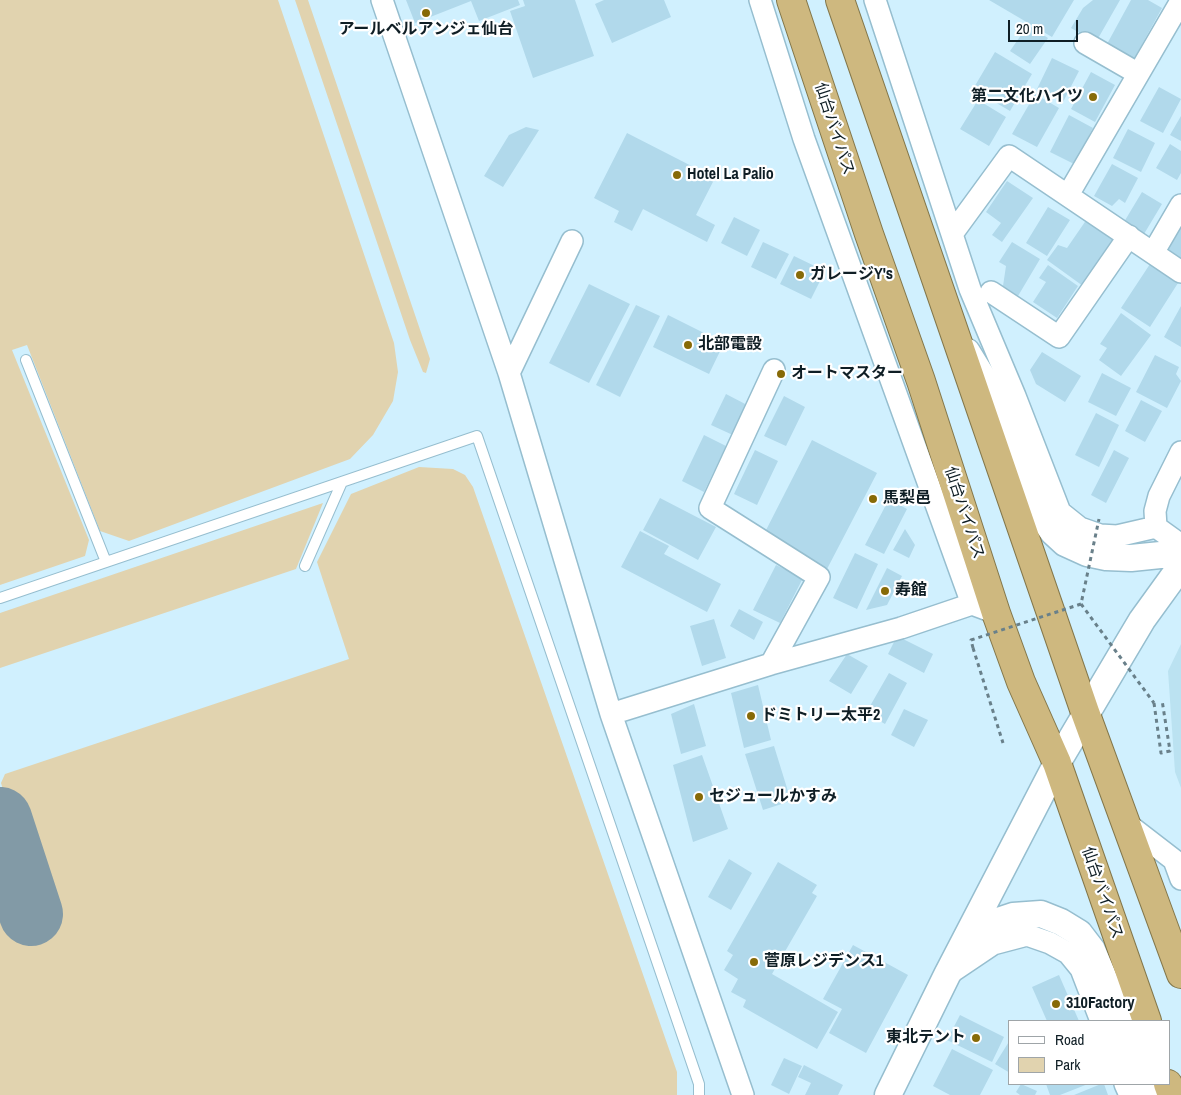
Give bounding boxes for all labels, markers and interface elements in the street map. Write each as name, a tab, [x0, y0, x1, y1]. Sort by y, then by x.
marker: アールベルアンジェ仙台	[420, 7, 432, 19]
scale bar	[1011, 10, 1081, 42]
text: 20 m	[1016, 18, 1043, 39]
place label: アールベルアンジェ仙台	[338, 20, 514, 40]
street label: 仙台バイパス	[810, 80, 858, 178]
place label: 第二文化ハイツ	[971, 87, 1083, 107]
marker: 第二文化ハイツ	[1087, 91, 1099, 103]
place label: Hotel La Palio	[687, 165, 774, 185]
marker: Hotel La Palio	[671, 169, 683, 181]
place label: ガレージY's	[810, 265, 893, 285]
marker: ガレージY's	[794, 269, 806, 281]
place label: 北部電設	[698, 335, 762, 355]
marker: 北部電設	[682, 339, 694, 351]
place label: オートマスター	[791, 364, 903, 384]
marker: オートマスター	[775, 368, 787, 380]
street label: 仙台バイパス	[940, 464, 988, 562]
place label: 馬梨邑	[883, 489, 931, 509]
marker: 馬梨邑	[867, 493, 879, 505]
place label: 寿館	[895, 581, 927, 601]
marker: 寿館	[879, 585, 891, 597]
place label: ドミトリー太平2	[761, 706, 880, 726]
marker: ドミトリー太平2	[745, 710, 757, 722]
place label: セジュールかすみ	[709, 787, 837, 807]
marker: セジュールかすみ	[693, 791, 705, 803]
street label: 仙台バイパス	[1077, 844, 1127, 942]
place label: 菅原レジデンス1	[764, 952, 883, 972]
marker: 菅原レジデンス1	[748, 956, 760, 968]
place label: 310Factory	[1066, 994, 1135, 1014]
marker: 310Factory	[1050, 998, 1062, 1010]
legend	[1008, 1020, 1171, 1085]
place label: 東北テント	[886, 1028, 966, 1048]
text: Road	[1055, 1029, 1084, 1050]
marker: 東北テント	[970, 1032, 982, 1044]
text: Park	[1055, 1054, 1080, 1075]

